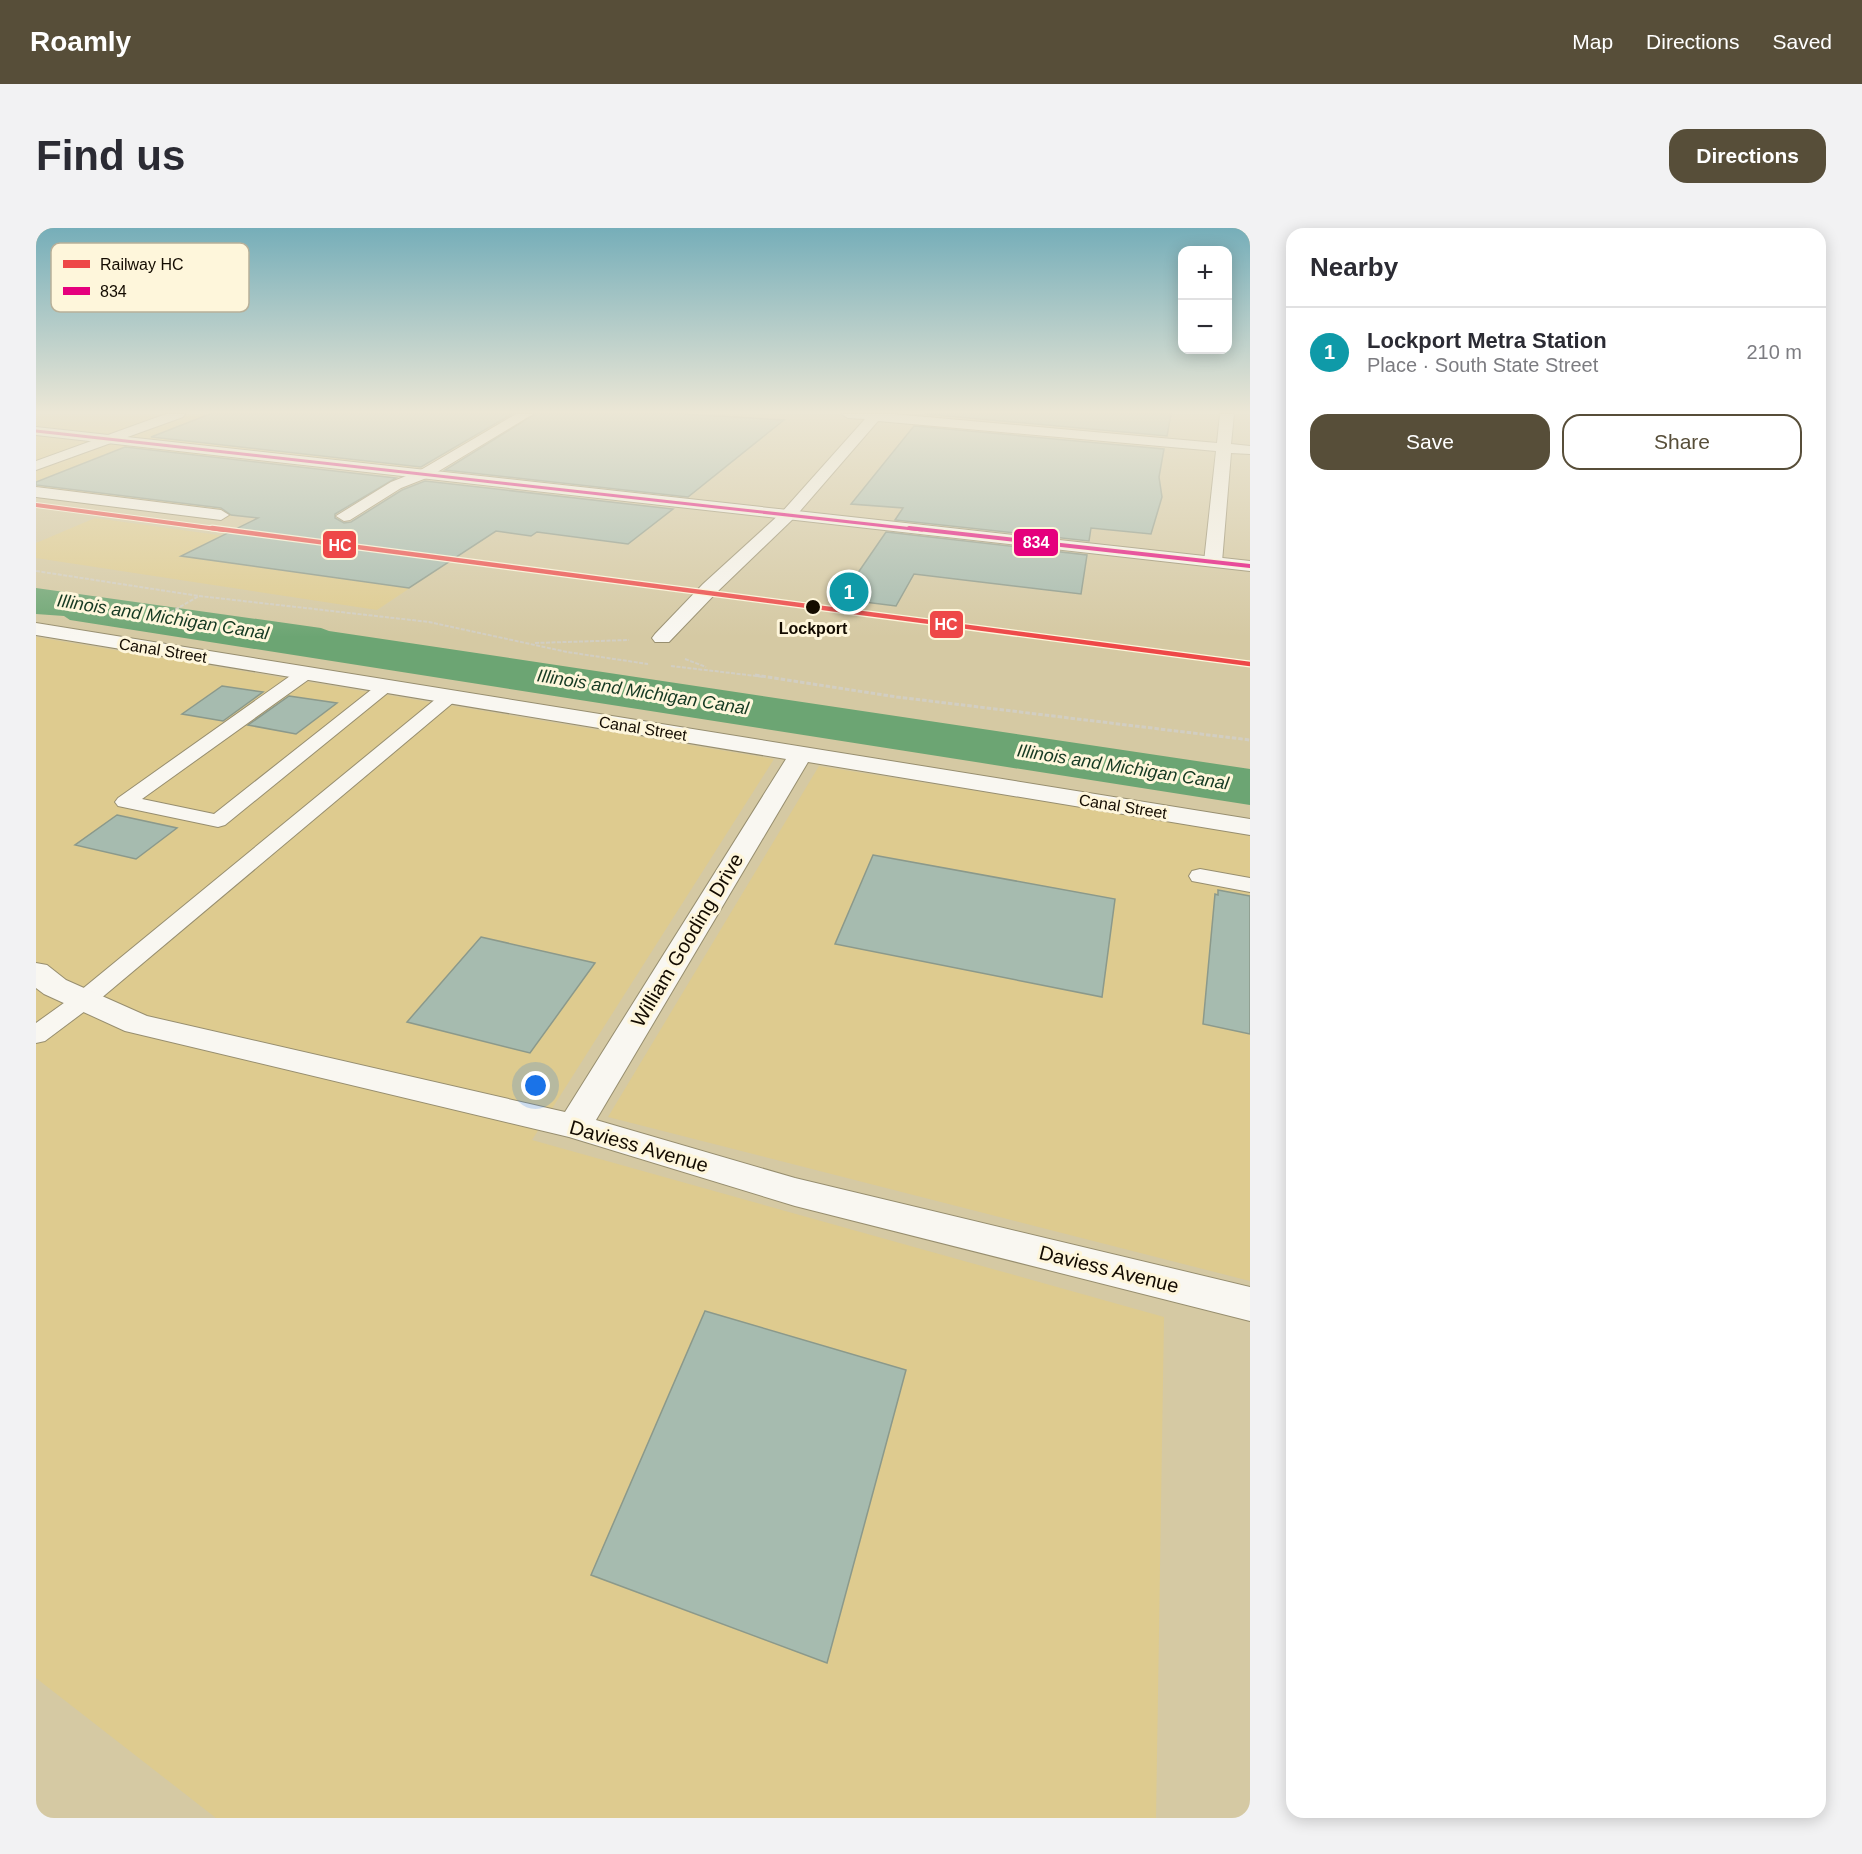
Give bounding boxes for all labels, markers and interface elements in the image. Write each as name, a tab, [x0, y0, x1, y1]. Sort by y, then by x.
text: Roamly	[30, 26, 131, 57]
text: Map	[1572, 30, 1613, 53]
text: Directions	[1646, 30, 1739, 53]
text: Saved	[1772, 30, 1832, 53]
button: Directions	[1669, 129, 1826, 183]
text: Find us	[36, 132, 185, 179]
legend	[51, 243, 249, 312]
map controls	[1178, 246, 1232, 354]
button: +	[1178, 246, 1232, 300]
text: Nearby	[1310, 252, 1398, 282]
text: Railway HC	[100, 256, 184, 273]
text: 834	[100, 283, 127, 300]
button: −	[1178, 300, 1232, 354]
text: Lockport Metra Station	[1367, 328, 1607, 353]
text: 1	[1324, 341, 1335, 363]
text: 210 m	[1746, 341, 1802, 363]
text: Place · South State Street	[1367, 354, 1598, 376]
button: Save	[1310, 414, 1550, 470]
button: Share	[1562, 414, 1802, 470]
line badge: 834	[1013, 528, 1059, 557]
line badge: HC	[322, 530, 357, 559]
text: 834	[1023, 534, 1049, 551]
text: HC	[328, 537, 352, 554]
pin: 1	[830, 570, 868, 614]
water label: Illinois and Michigan Canal	[56, 590, 271, 644]
marker: Lockport	[804, 598, 822, 616]
line badge: HC	[929, 610, 964, 639]
text: HC	[934, 616, 958, 633]
place label: Lockport	[779, 620, 848, 637]
street label: Canal Street	[118, 635, 209, 666]
water label: Illinois and Michigan Canal	[536, 665, 751, 719]
street label: Canal Street	[598, 713, 689, 744]
water label: Illinois and Michigan Canal	[1016, 740, 1231, 794]
street label: Canal Street	[1078, 791, 1169, 822]
street label: William Gooding Drive	[627, 850, 747, 1030]
your location	[521, 1071, 550, 1100]
street label: Daviess Avenue	[567, 1116, 711, 1176]
street label: Daviess Avenue	[1037, 1241, 1181, 1297]

